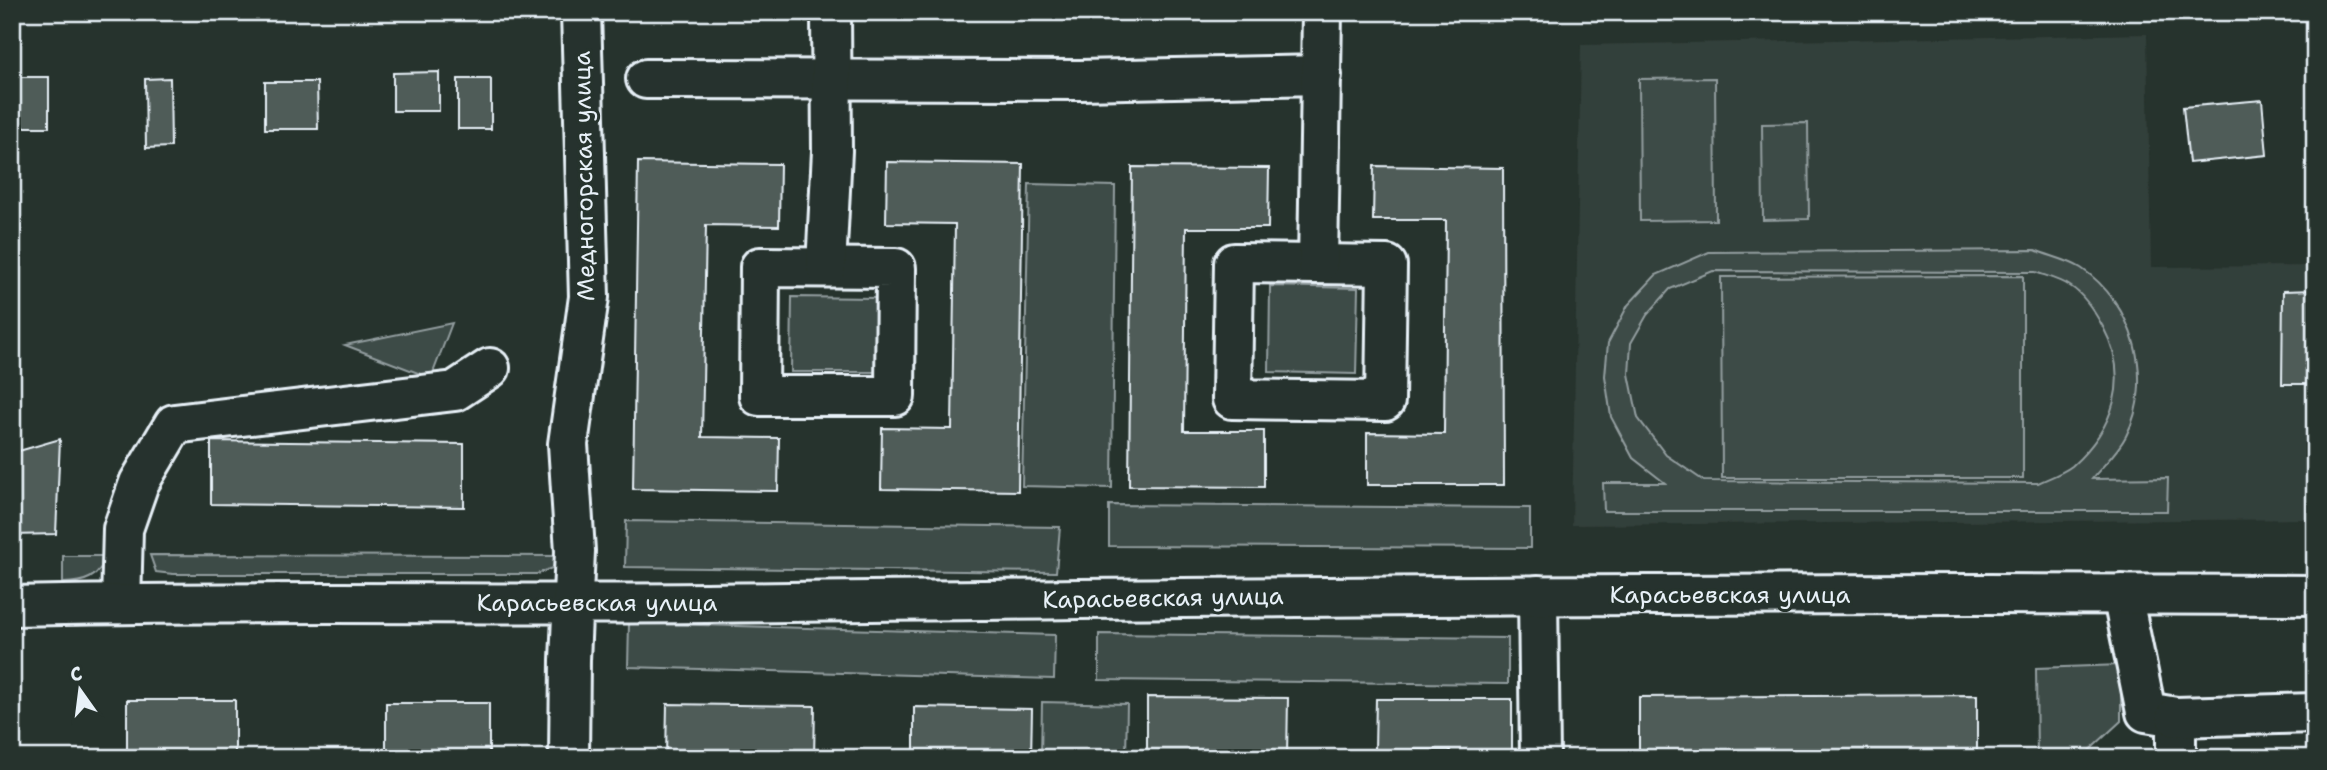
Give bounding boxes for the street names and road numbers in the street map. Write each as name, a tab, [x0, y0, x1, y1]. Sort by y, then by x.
street label: Медногорская улица	[566, 51, 602, 301]
street label: Карасьевская улица	[1609, 579, 1851, 611]
street label: Карасьевская улица	[1042, 580, 1284, 616]
street label: Карасьевская улица	[476, 587, 718, 619]

